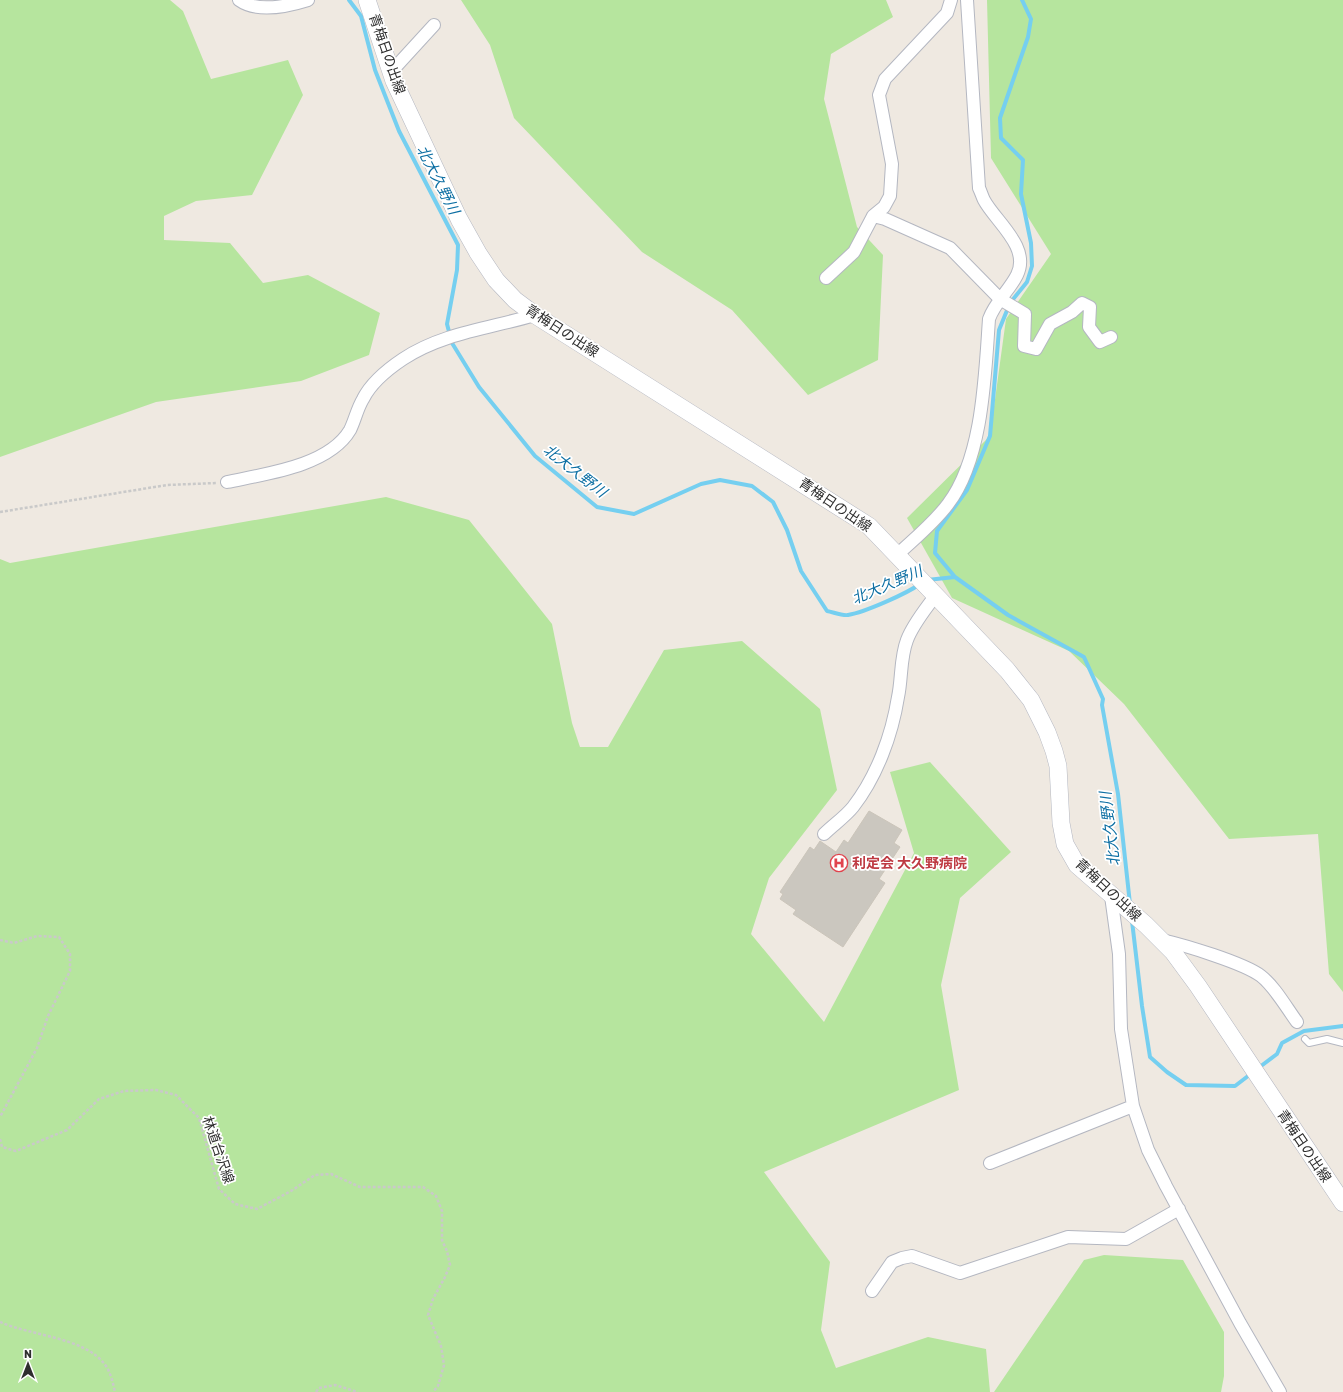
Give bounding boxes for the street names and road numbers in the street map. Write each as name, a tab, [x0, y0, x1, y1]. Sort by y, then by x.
street label: 青梅日の出線	[365, 12, 409, 96]
street label: 青梅日の出線	[522, 301, 602, 361]
street label: 青梅日の出線	[795, 474, 875, 536]
street label: 青梅日の出線	[1071, 855, 1145, 925]
street label: 青梅日の出線	[1273, 1106, 1335, 1186]
street label: 林道台沢線	[199, 1114, 237, 1186]

